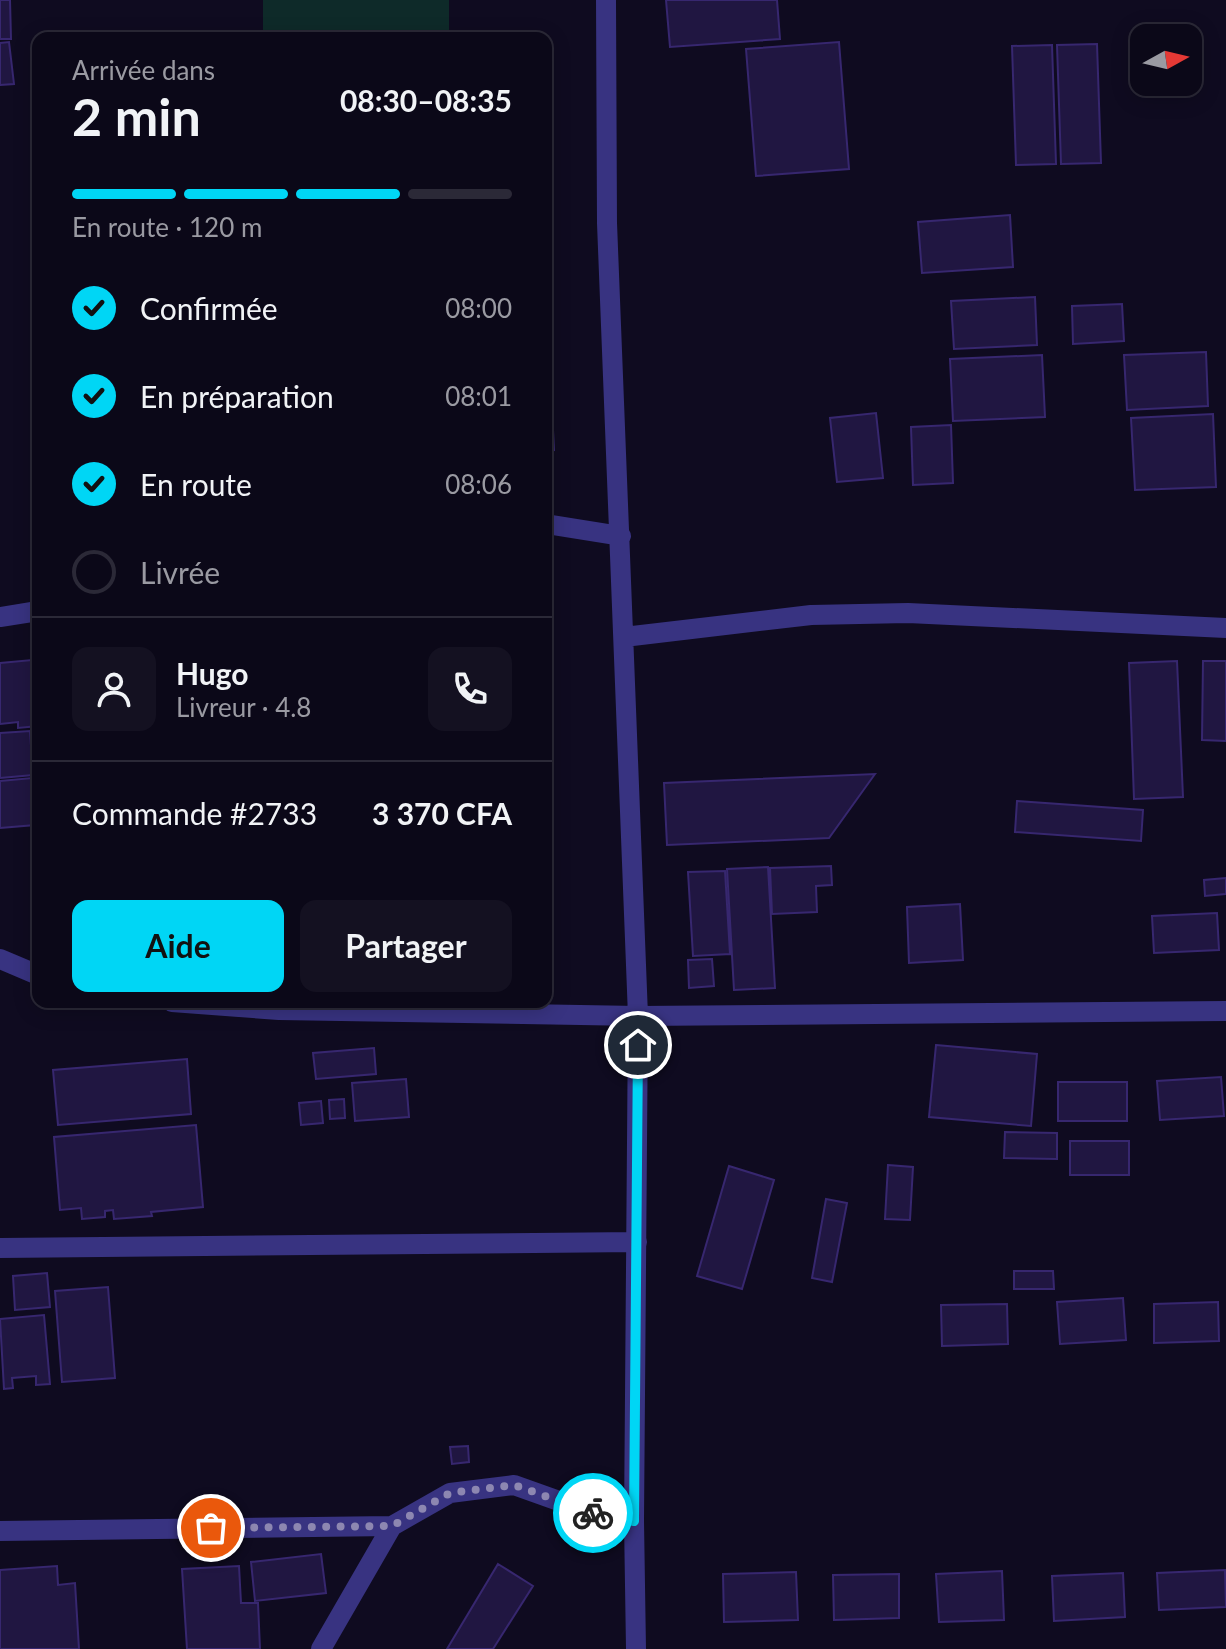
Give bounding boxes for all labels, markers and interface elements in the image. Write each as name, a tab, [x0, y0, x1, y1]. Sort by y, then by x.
north arrow	[1130, 24, 1202, 96]
map controls	[1130, 24, 1202, 96]
text: Arrivée dans	[72, 54, 215, 86]
text: 08:30–08:35	[340, 82, 512, 118]
text: 2 min	[72, 85, 201, 147]
text: En route · 120 m	[72, 211, 262, 243]
icon: check	[72, 286, 116, 330]
text: Confirmée	[140, 290, 278, 326]
text: 08:00	[445, 292, 512, 324]
icon: check	[72, 374, 116, 418]
text: En préparation	[140, 378, 334, 414]
text: 08:01	[445, 380, 512, 412]
icon: check	[72, 462, 116, 506]
text: En route	[140, 466, 252, 502]
text: 08:06	[445, 468, 512, 500]
text: Livrée	[140, 554, 220, 590]
button: person	[72, 647, 156, 731]
button: phone	[428, 647, 512, 731]
text: Hugo	[176, 655, 249, 691]
text: Livreur · 4.8	[176, 691, 311, 723]
text: Commande #2733	[72, 795, 317, 831]
text: 3 370 CFA	[372, 795, 512, 831]
button: Aide	[72, 900, 284, 992]
button: Partager	[300, 900, 512, 992]
pin	[604, 1011, 672, 1079]
icon: home	[616, 1023, 660, 1067]
courier	[553, 1473, 633, 1553]
icon: bike	[571, 1491, 615, 1535]
pin	[177, 1494, 245, 1562]
icon: bag	[189, 1506, 233, 1550]

